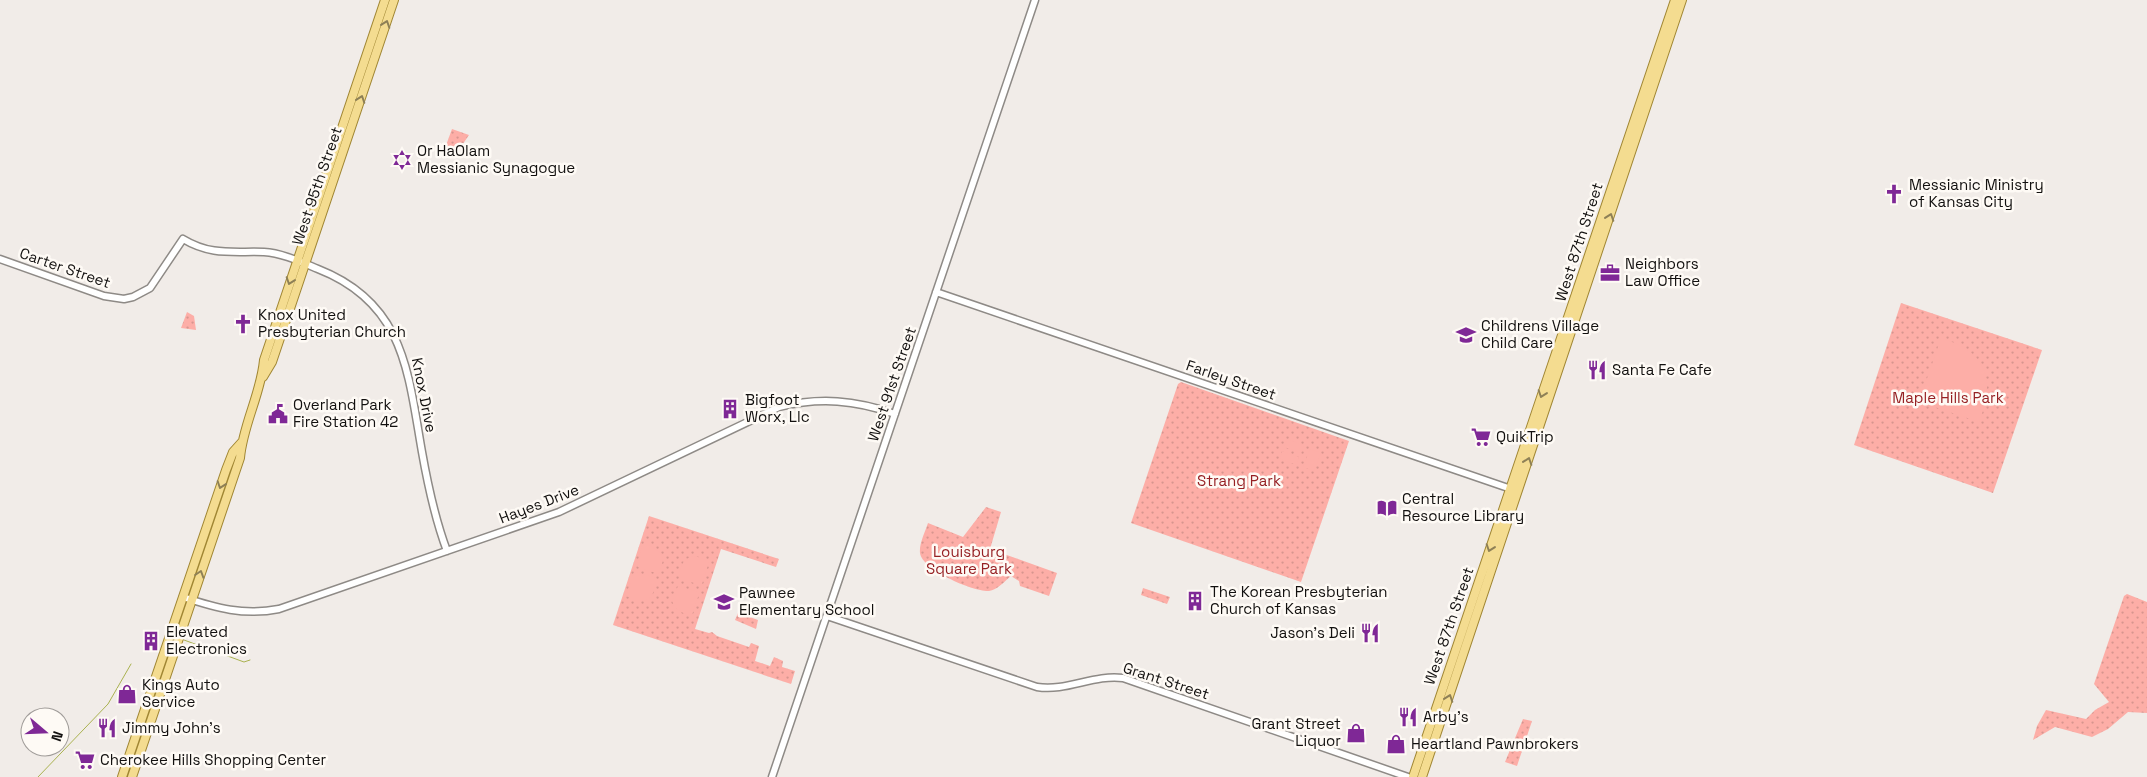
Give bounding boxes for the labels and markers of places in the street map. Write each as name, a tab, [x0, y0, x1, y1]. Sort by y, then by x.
place label: Or HaOlam Messianic Synagogue	[417, 141, 575, 177]
synagogue icon: Or HaOlam Messianic Synagogue	[391, 149, 413, 171]
place label: Messianic Ministry of Kansas City	[1909, 175, 2044, 211]
church icon: Messianic Ministry of Kansas City	[1883, 183, 1905, 205]
place label: Neighbors Law Office	[1625, 254, 1700, 290]
office icon: Neighbors Law Office	[1599, 262, 1621, 284]
place label: Knox United Presbyterian Church	[258, 305, 406, 341]
church icon: Knox United Presbyterian Church	[232, 313, 254, 335]
place label: Childrens Village Child Care	[1481, 316, 1599, 352]
school or university icon: Childrens Village Child Care	[1455, 324, 1477, 346]
restaurant icon: Santa Fe Cafe	[1586, 359, 1608, 381]
place label: Santa Fe Cafe	[1612, 360, 1712, 379]
place label: Bigfoot Worx, Llc	[745, 390, 810, 426]
place label: Overland Park Fire Station 42	[293, 395, 398, 431]
building icon: Bigfoot Worx, Llc	[719, 398, 741, 420]
public building icon: Overland Park Fire Station 42	[267, 403, 289, 425]
supermarket icon: QuikTrip	[1470, 426, 1492, 448]
place label: QuikTrip	[1496, 427, 1554, 446]
place label: Central Resource Library	[1402, 489, 1524, 525]
library icon: Central Resource Library	[1376, 497, 1398, 519]
place label: The Korean Presbyterian Church of Kansas	[1210, 582, 1388, 618]
place label: Pawnee Elementary School	[739, 583, 875, 619]
building icon: The Korean Presbyterian Church of Kansas	[1184, 590, 1206, 612]
school or university icon: Pawnee Elementary School	[713, 591, 735, 613]
place label: Elevated Electronics	[166, 622, 247, 658]
restaurant icon: Jason's Deli	[1359, 622, 1381, 644]
place label: Jason's Deli	[1270, 623, 1355, 642]
building icon: Elevated Electronics	[140, 630, 162, 652]
place label: Kings Auto Service	[142, 675, 220, 711]
shop icon: Kings Auto Service	[116, 683, 138, 705]
restaurant icon: Arby's	[1397, 706, 1419, 728]
place label: Arby's	[1423, 707, 1469, 726]
place label: Grant Street Liquor	[1251, 714, 1341, 750]
restaurant icon: Jimmy John's	[96, 717, 118, 739]
place label: Jimmy John's	[122, 718, 221, 737]
shop icon: Grant Street Liquor	[1345, 722, 1367, 744]
shop icon: Heartland Pawnbrokers	[1385, 733, 1407, 755]
place label: Heartland Pawnbrokers	[1411, 734, 1579, 753]
supermarket icon: Cherokee Hills Shopping Center	[74, 749, 96, 771]
place label: Cherokee Hills Shopping Center	[100, 750, 327, 769]

